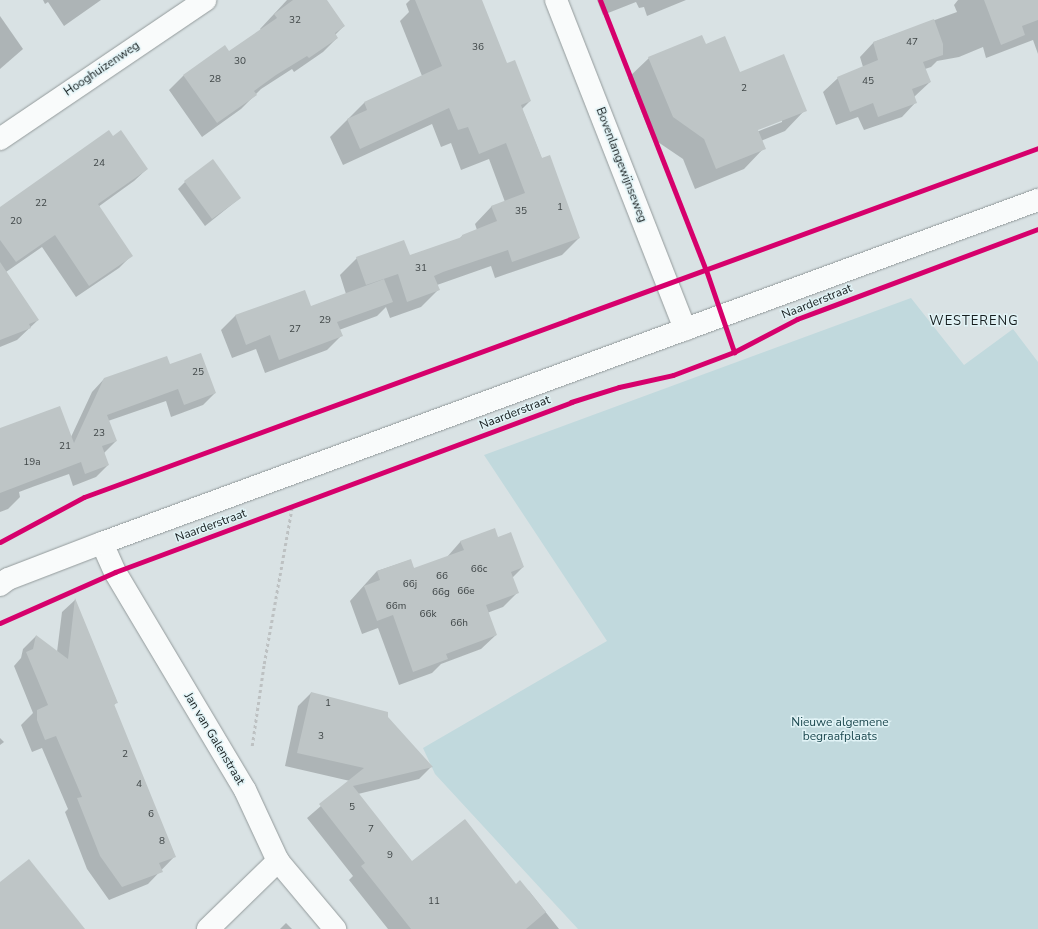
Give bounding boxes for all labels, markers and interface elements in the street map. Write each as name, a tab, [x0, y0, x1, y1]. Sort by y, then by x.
house number: 32	[289, 15, 301, 27]
house number: 47	[906, 37, 918, 49]
street label: Hooghuizenweg	[62, 38, 142, 100]
house number: 36	[472, 42, 484, 54]
house number: 30	[234, 56, 246, 68]
house number: 28	[209, 74, 221, 86]
house number: 45	[862, 76, 874, 88]
house number: 2	[741, 83, 747, 95]
street label: Bovenlangewijnseweg	[592, 105, 650, 225]
house number: 24	[93, 158, 105, 170]
house number: 22	[35, 198, 47, 210]
house number: 1	[557, 202, 563, 214]
house number: 35	[515, 206, 527, 218]
house number: 20	[10, 216, 22, 228]
house number: 31	[415, 263, 427, 275]
street label: Naarderstraat	[780, 281, 854, 323]
district label: WESTERENG	[929, 313, 1019, 329]
house number: 29	[319, 315, 331, 327]
house number: 27	[289, 324, 301, 336]
house number: 25	[192, 367, 204, 379]
street label: Naarderstraat	[478, 393, 552, 433]
house number: 23	[93, 428, 105, 440]
house number: 21	[59, 441, 71, 453]
house number: 19a	[23, 457, 41, 469]
street label: Naarderstraat	[174, 506, 248, 546]
house number: 66c	[471, 564, 487, 576]
house number: 66	[436, 571, 448, 583]
house number: 66j	[403, 579, 417, 591]
house number: 66e	[457, 586, 475, 598]
house number: 66g	[432, 587, 450, 599]
house number: 66m	[386, 601, 406, 613]
house number: 66k	[420, 609, 436, 621]
house number: 66h	[450, 618, 468, 630]
street label: Jan van Galenstraat	[181, 690, 247, 788]
house number: 1	[325, 698, 331, 710]
park label: Nieuwe algemene begraafplaats	[791, 716, 889, 744]
house number: 3	[318, 731, 324, 743]
house number: 2	[122, 749, 128, 761]
house number: 4	[136, 779, 142, 791]
house number: 5	[349, 802, 355, 814]
house number: 6	[148, 809, 154, 821]
house number: 7	[368, 824, 374, 836]
house number: 8	[159, 836, 165, 848]
house number: 9	[387, 850, 393, 862]
house number: 11	[428, 896, 440, 908]

